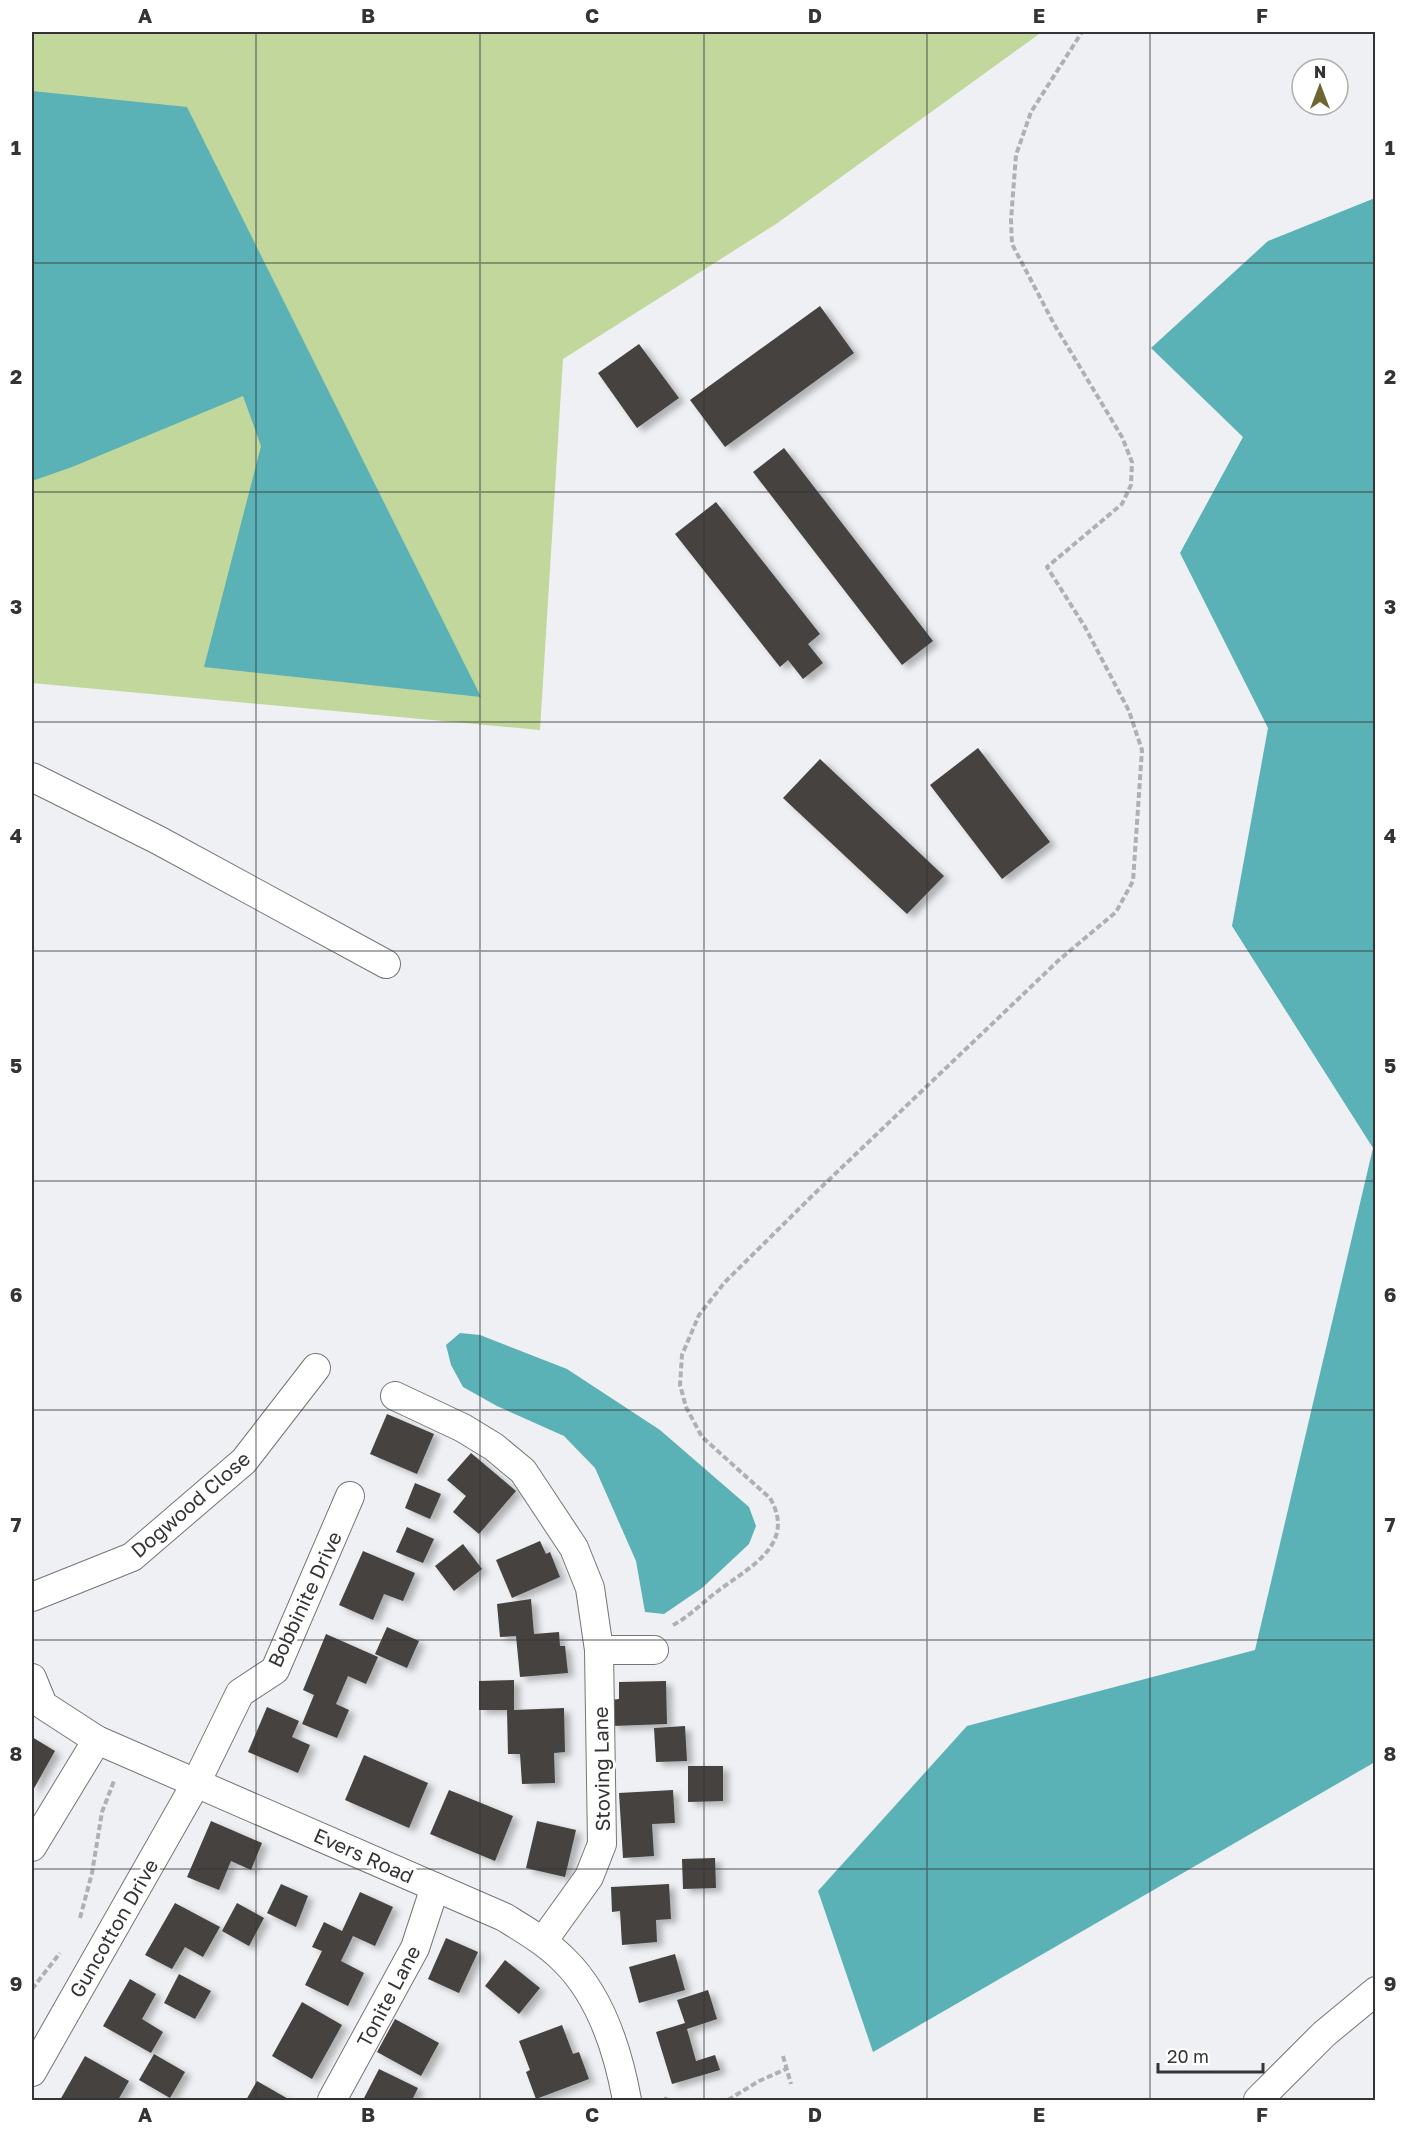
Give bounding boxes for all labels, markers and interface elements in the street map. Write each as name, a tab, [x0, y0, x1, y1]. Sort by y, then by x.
text: A	[138, 3, 152, 27]
text: B	[361, 3, 375, 27]
text: C	[585, 3, 599, 27]
text: D	[808, 3, 822, 27]
text: E	[1033, 3, 1045, 27]
text: F	[1256, 3, 1268, 27]
north arrow	[1290, 57, 1350, 117]
text: N	[1314, 62, 1326, 82]
text: 1	[11, 135, 21, 159]
text: 1	[1385, 135, 1395, 159]
text: 2	[10, 364, 22, 388]
text: 2	[1384, 364, 1396, 388]
text: 3	[10, 594, 22, 618]
text: 3	[1384, 594, 1396, 618]
text: 4	[10, 823, 22, 847]
text: 4	[1384, 823, 1396, 847]
text: 5	[10, 1053, 22, 1077]
text: 5	[1384, 1053, 1396, 1077]
text: 6	[10, 1282, 22, 1306]
text: 6	[1384, 1282, 1396, 1306]
street label: Dogwood Close	[126, 1446, 254, 1562]
text: 7	[11, 1512, 22, 1536]
text: 7	[1385, 1512, 1396, 1536]
street label: Bobbinite Drive	[262, 1527, 346, 1671]
street label: Stoving Lane	[588, 1706, 614, 1832]
text: 8	[10, 1741, 22, 1765]
text: 8	[1384, 1741, 1396, 1765]
street label: Evers Road	[310, 1822, 418, 1888]
street label: Guncotton Drive	[64, 1854, 162, 2002]
street label: Tonite Lane	[351, 1941, 425, 2051]
text: 9	[10, 1971, 22, 1995]
text: 9	[1384, 1971, 1396, 1995]
scale bar	[1158, 2036, 1263, 2074]
text: 20 m	[1167, 2045, 1209, 2067]
text: A	[138, 2102, 152, 2126]
text: B	[361, 2102, 375, 2126]
text: C	[585, 2102, 599, 2126]
text: D	[808, 2102, 822, 2126]
text: E	[1033, 2102, 1045, 2126]
text: F	[1256, 2102, 1268, 2126]

